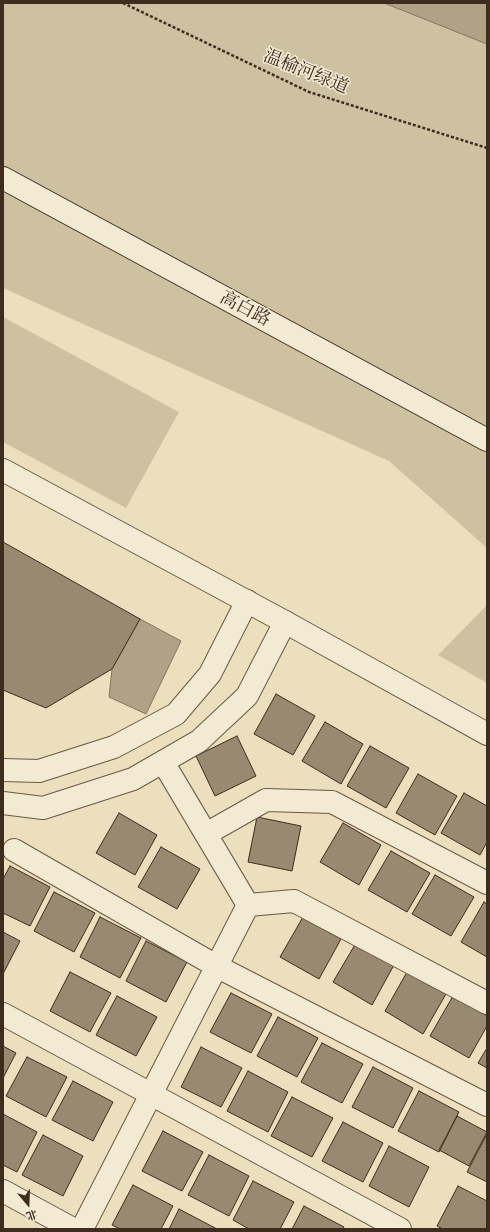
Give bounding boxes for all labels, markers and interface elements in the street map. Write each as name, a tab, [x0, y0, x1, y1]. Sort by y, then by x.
street label: 温榆河绿道	[260, 45, 352, 99]
street label: 高白路	[216, 287, 274, 331]
north arrow	[8, 1184, 48, 1224]
text: 北	[24, 1207, 39, 1224]

